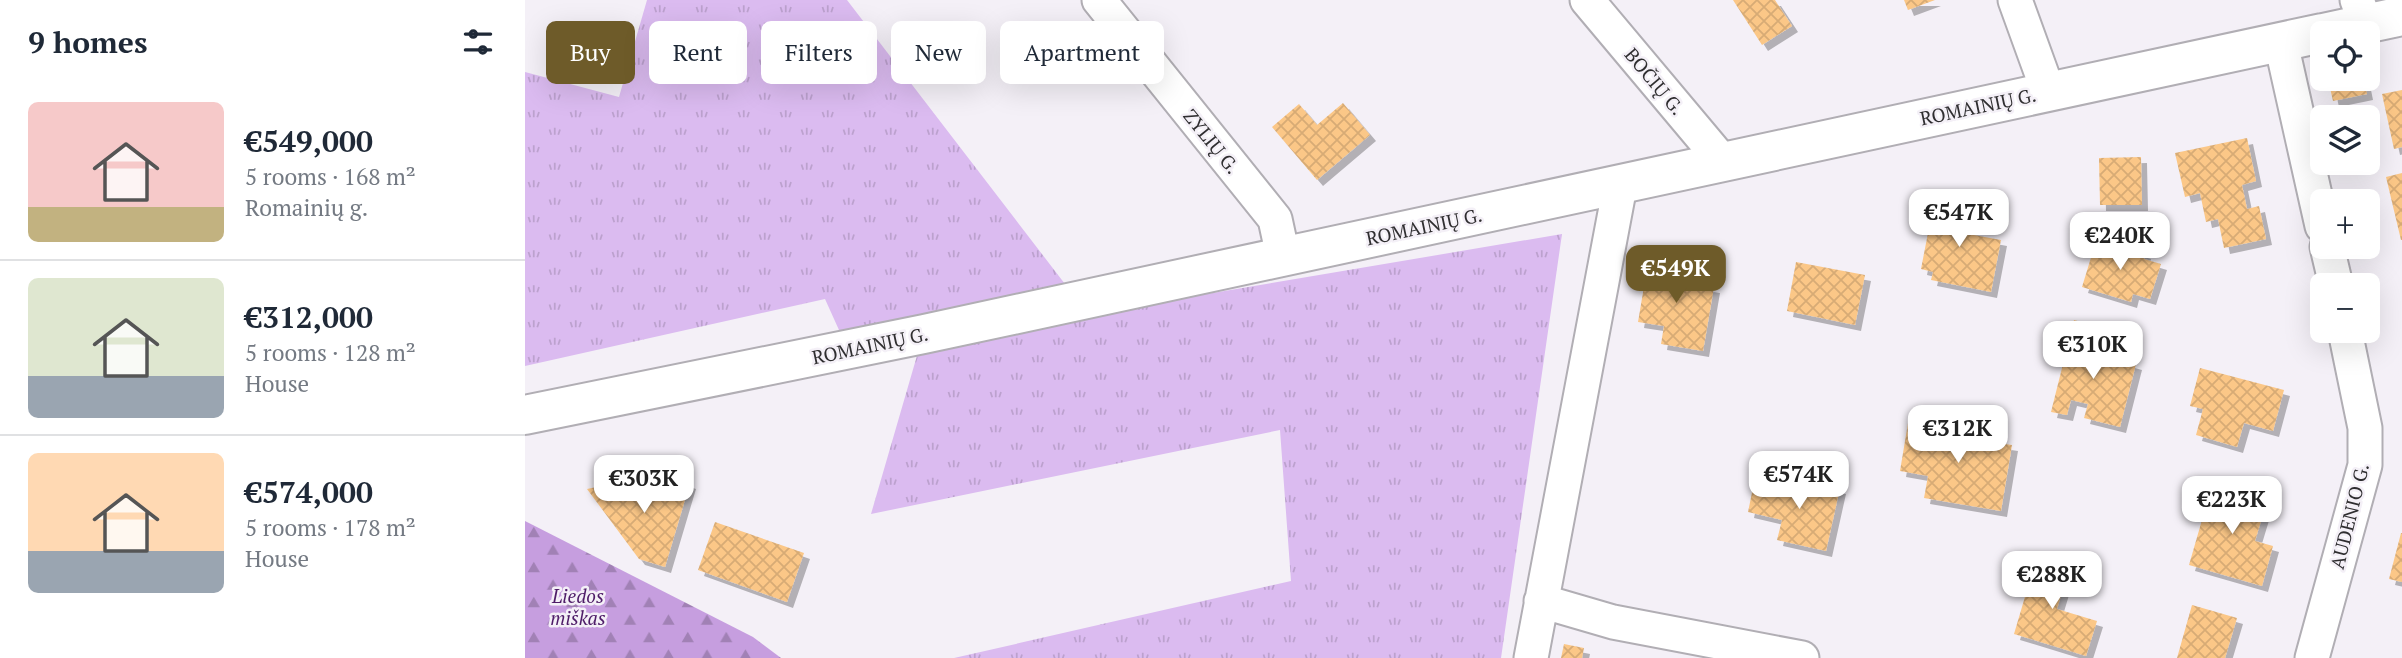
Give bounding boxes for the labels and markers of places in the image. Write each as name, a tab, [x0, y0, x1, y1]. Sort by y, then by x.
pin: €547K	[1910, 190, 2008, 249]
pin: €240K	[2071, 212, 2169, 272]
pin: €549K	[1627, 246, 1725, 305]
pin: €310K	[2044, 322, 2142, 381]
pin: €312K	[1909, 406, 2007, 465]
pin: €574K	[1750, 452, 1848, 511]
pin: €303K	[595, 456, 693, 515]
pin: €223K	[2183, 476, 2281, 536]
pin: €288K	[2003, 552, 2101, 611]

